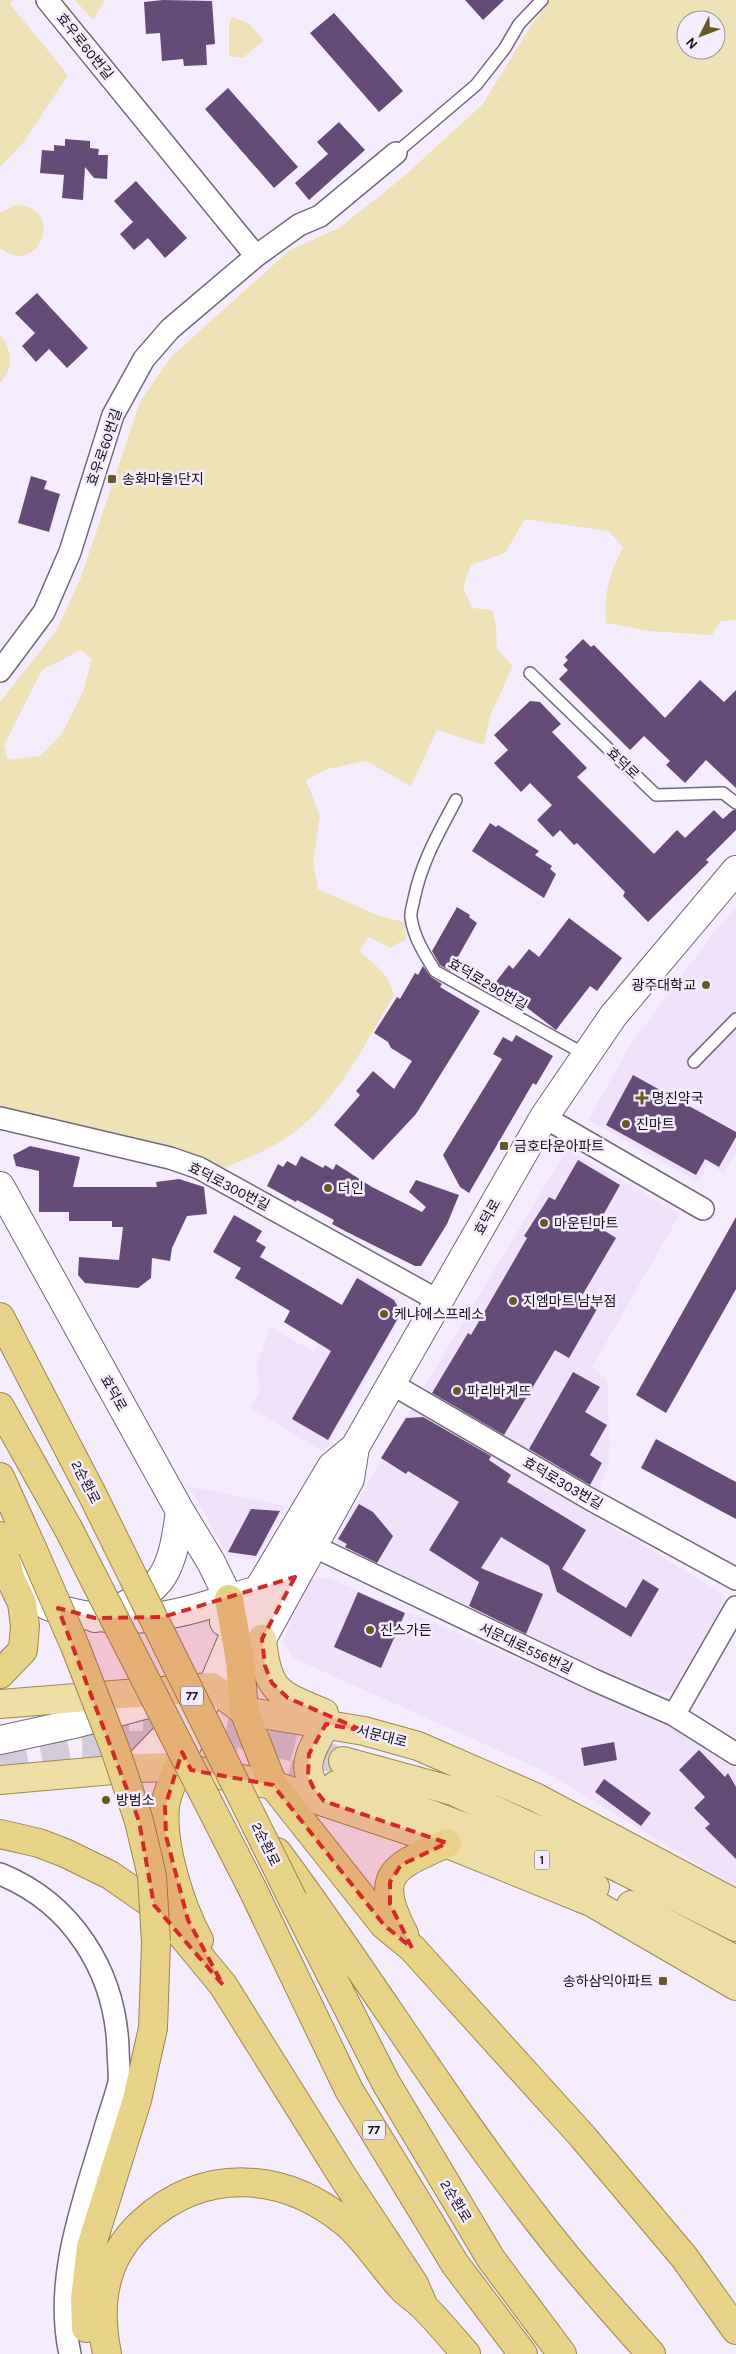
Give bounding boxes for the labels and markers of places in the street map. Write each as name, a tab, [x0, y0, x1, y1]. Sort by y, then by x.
place label: 송화마을1단지	[122, 471, 204, 488]
marker: 송화마을1단지	[106, 473, 118, 485]
place label: 광주대학교	[632, 977, 696, 994]
marker: 광주대학교	[700, 979, 712, 991]
place label: 명진약국	[652, 1090, 704, 1107]
marker: 명진약국	[636, 1092, 648, 1104]
place label: 진마트	[636, 1116, 675, 1133]
marker: 진마트	[620, 1118, 632, 1130]
place label: 금호타운아파트	[514, 1138, 604, 1155]
marker: 금호타운아파트	[498, 1140, 510, 1152]
place label: 더인	[338, 1180, 364, 1197]
marker: 더인	[322, 1182, 334, 1194]
place label: 마운틴마트	[554, 1215, 619, 1232]
marker: 마운틴마트	[538, 1217, 550, 1229]
place label: 지엠마트 남부점	[523, 1293, 617, 1310]
marker: 지엠마트 남부점	[507, 1295, 519, 1307]
place label: 케냐에스프레소	[394, 1306, 484, 1323]
marker: 케냐에스프레소	[378, 1308, 390, 1320]
place label: 파리바게뜨	[467, 1383, 532, 1400]
marker: 파리바게뜨	[451, 1385, 463, 1397]
place label: 진스가든	[380, 1622, 432, 1639]
marker: 진스가든	[364, 1624, 376, 1636]
place label: 방범소	[116, 1792, 155, 1809]
marker: 방범소	[100, 1794, 112, 1806]
place label: 송하삼익아파트	[563, 1973, 653, 1990]
marker: 송하삼익아파트	[657, 1975, 669, 1987]

